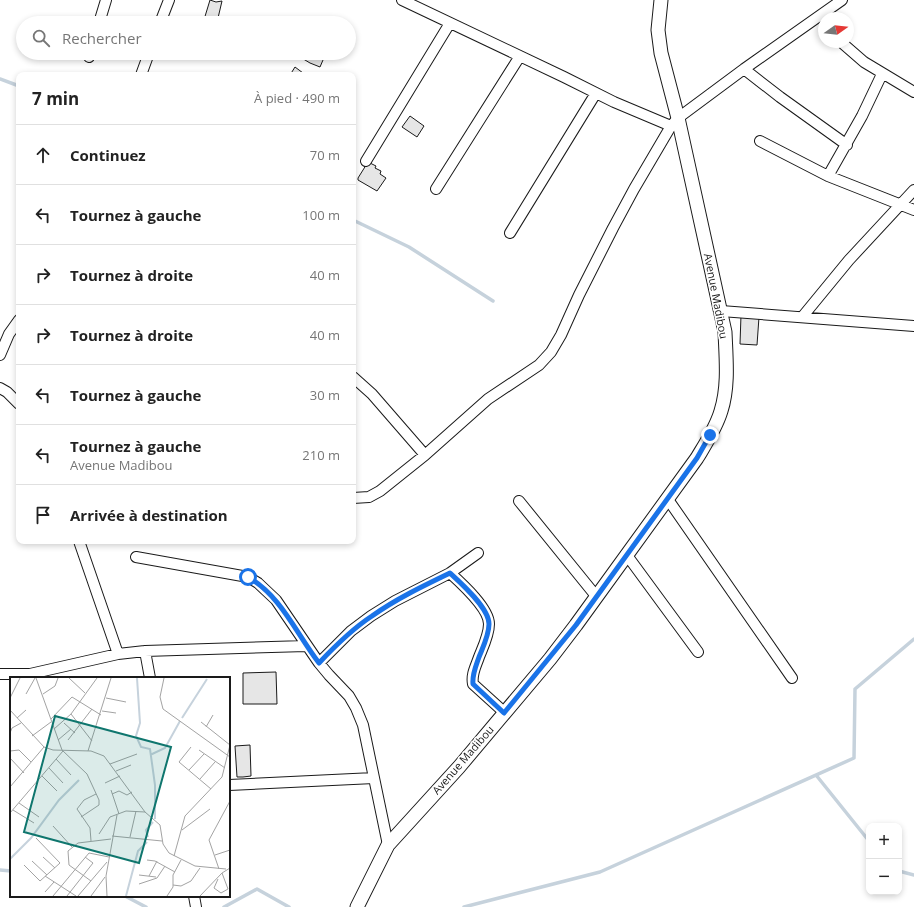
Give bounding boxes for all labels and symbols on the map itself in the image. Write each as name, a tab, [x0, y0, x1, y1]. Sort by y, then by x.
north arrow	[818, 12, 854, 48]
street label: Avenue Madibou	[701, 252, 732, 340]
route end	[701, 426, 719, 444]
route start	[239, 568, 257, 586]
inset map	[10, 677, 230, 897]
street label: Avenue Madibou	[429, 722, 497, 797]

